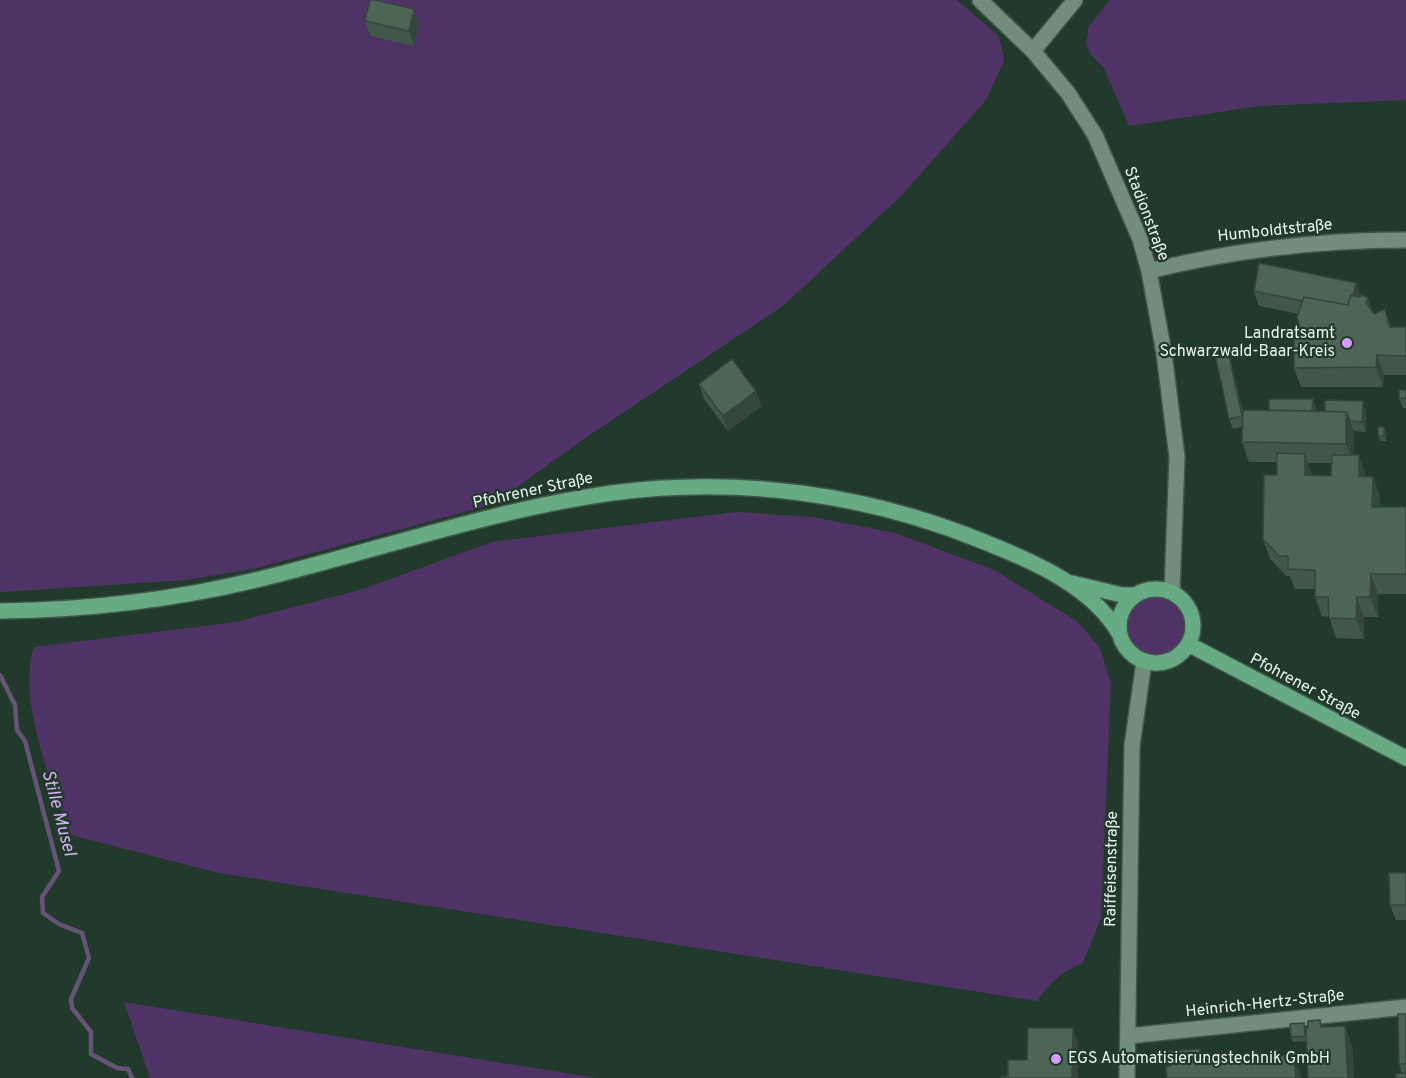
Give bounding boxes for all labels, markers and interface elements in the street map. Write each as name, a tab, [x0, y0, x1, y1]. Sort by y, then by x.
street label: Stadionstraße	[1119, 164, 1173, 264]
street label: Humboldtstraße	[1216, 215, 1334, 247]
place label: Landratsamt Schwarzwald-Baar-Kreis	[1159, 324, 1335, 362]
marker: Landratsamt Schwarzwald-Baar-Kreis	[1340, 336, 1354, 350]
street label: Pfohrener Straße	[471, 468, 595, 514]
street label: Pfohrener Straße	[1246, 649, 1364, 725]
water label: Stille Musel	[35, 767, 81, 860]
street label: Raiffeisenstraße	[1101, 811, 1123, 927]
street label: Heinrich-Hertz-Straße	[1185, 986, 1345, 1022]
place label: EGS Automatisierungstechnik GmbH	[1068, 1049, 1330, 1069]
marker: EGS Automatisierungstechnik GmbH	[1049, 1052, 1063, 1066]

